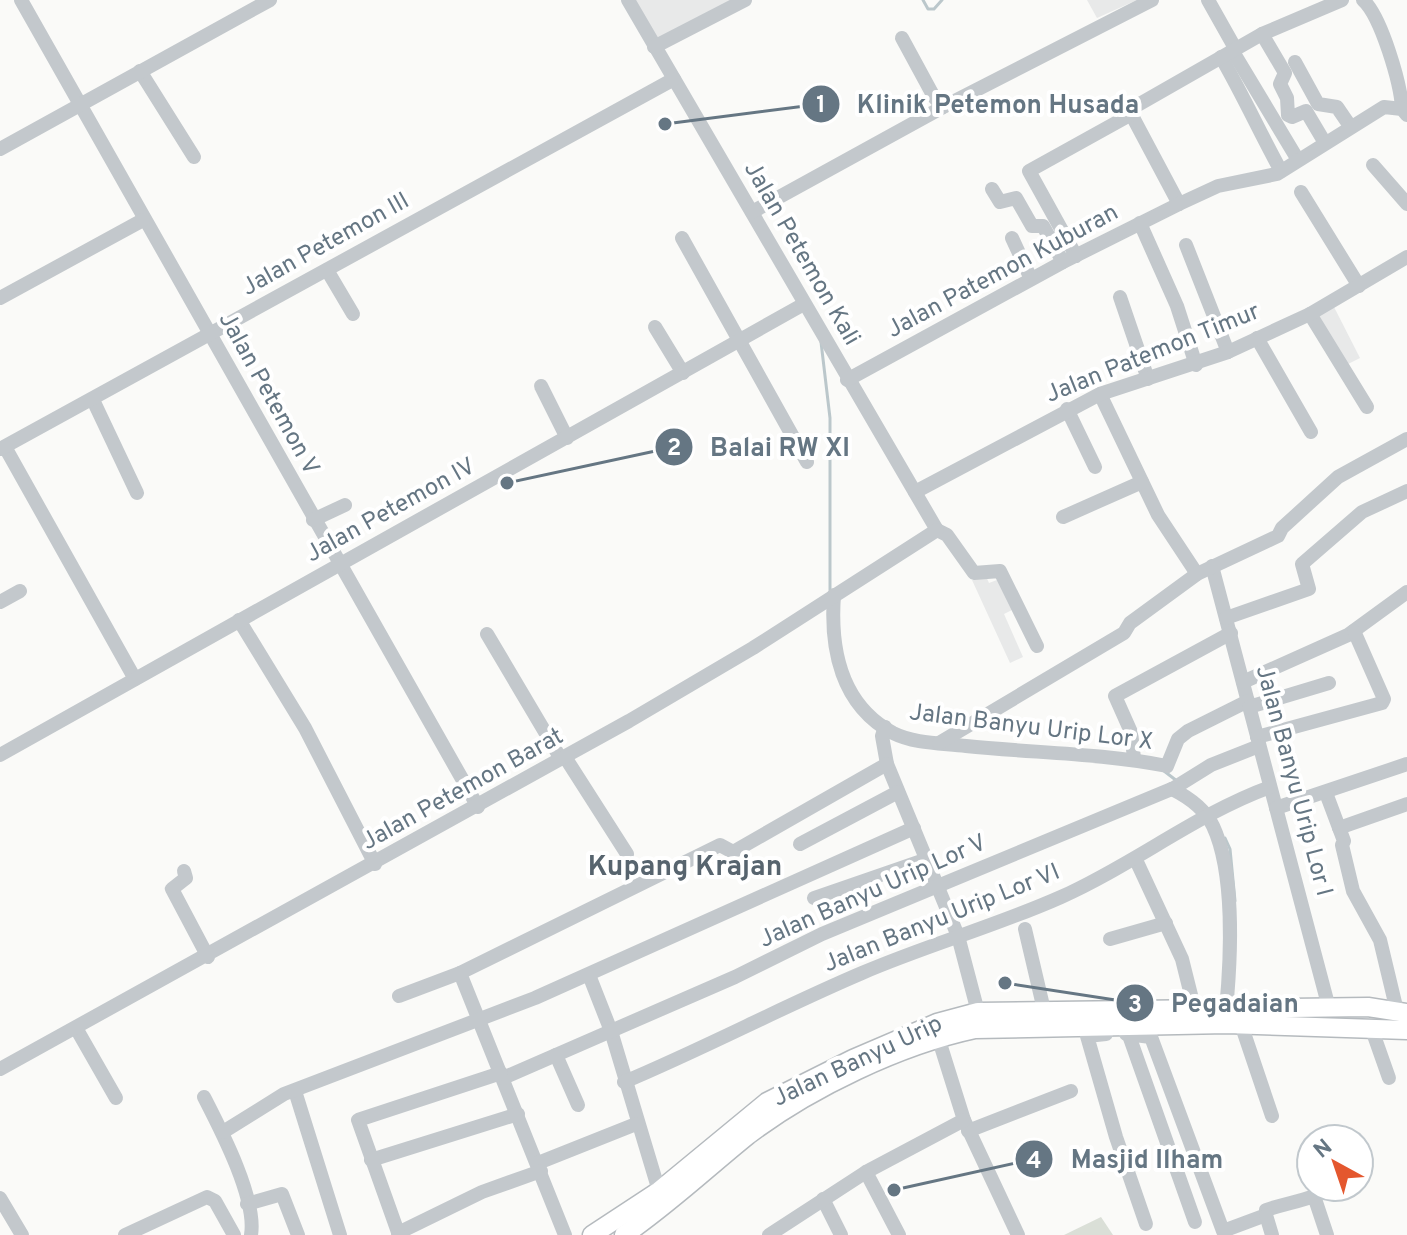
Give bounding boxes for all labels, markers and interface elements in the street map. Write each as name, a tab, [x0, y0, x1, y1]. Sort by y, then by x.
callout: Klinik Petemon Husada	[801, 79, 1155, 129]
text: Klinik Petemon Husada	[857, 90, 1139, 123]
text: 1	[816, 91, 826, 121]
street label: Jalan Petemon Kali	[736, 157, 866, 351]
street label: Jalan Petemon III	[237, 186, 415, 304]
street label: Jalan Patemon Kuburan	[882, 198, 1124, 346]
street label: Jalan Patemon Timur	[1041, 297, 1265, 411]
street label: Jalan Petemon V	[211, 307, 325, 481]
callout: Balai RW XI	[654, 422, 866, 472]
text: Balai RW XI	[710, 433, 850, 466]
text: 2	[667, 434, 681, 464]
street label: Jalan Petemon IV	[301, 452, 481, 570]
street label: Jalan Banyu Urip Lor I	[1248, 662, 1338, 900]
street label: Jalan Banyu Urip Lor X	[907, 698, 1155, 758]
street label: Jalan Petemon Barat	[357, 722, 569, 858]
street label: Jalan Banyu Urip Lor V	[755, 828, 991, 956]
district label: Kupang Krajan	[588, 850, 782, 886]
street label: Jalan Banyu Urip Lor VI	[819, 858, 1065, 980]
callout: Pegadaian	[1115, 978, 1315, 1028]
text: Pegadaian	[1171, 989, 1299, 1022]
text: 3	[1128, 991, 1142, 1021]
street label: Jalan Banyu Urip	[768, 1010, 948, 1114]
north arrow	[1295, 1123, 1375, 1203]
callout: Masjid Ilham	[1014, 1134, 1239, 1184]
text: N	[1309, 1134, 1338, 1165]
text: Masjid Ilham	[1071, 1145, 1223, 1178]
text: 4	[1026, 1147, 1042, 1177]

